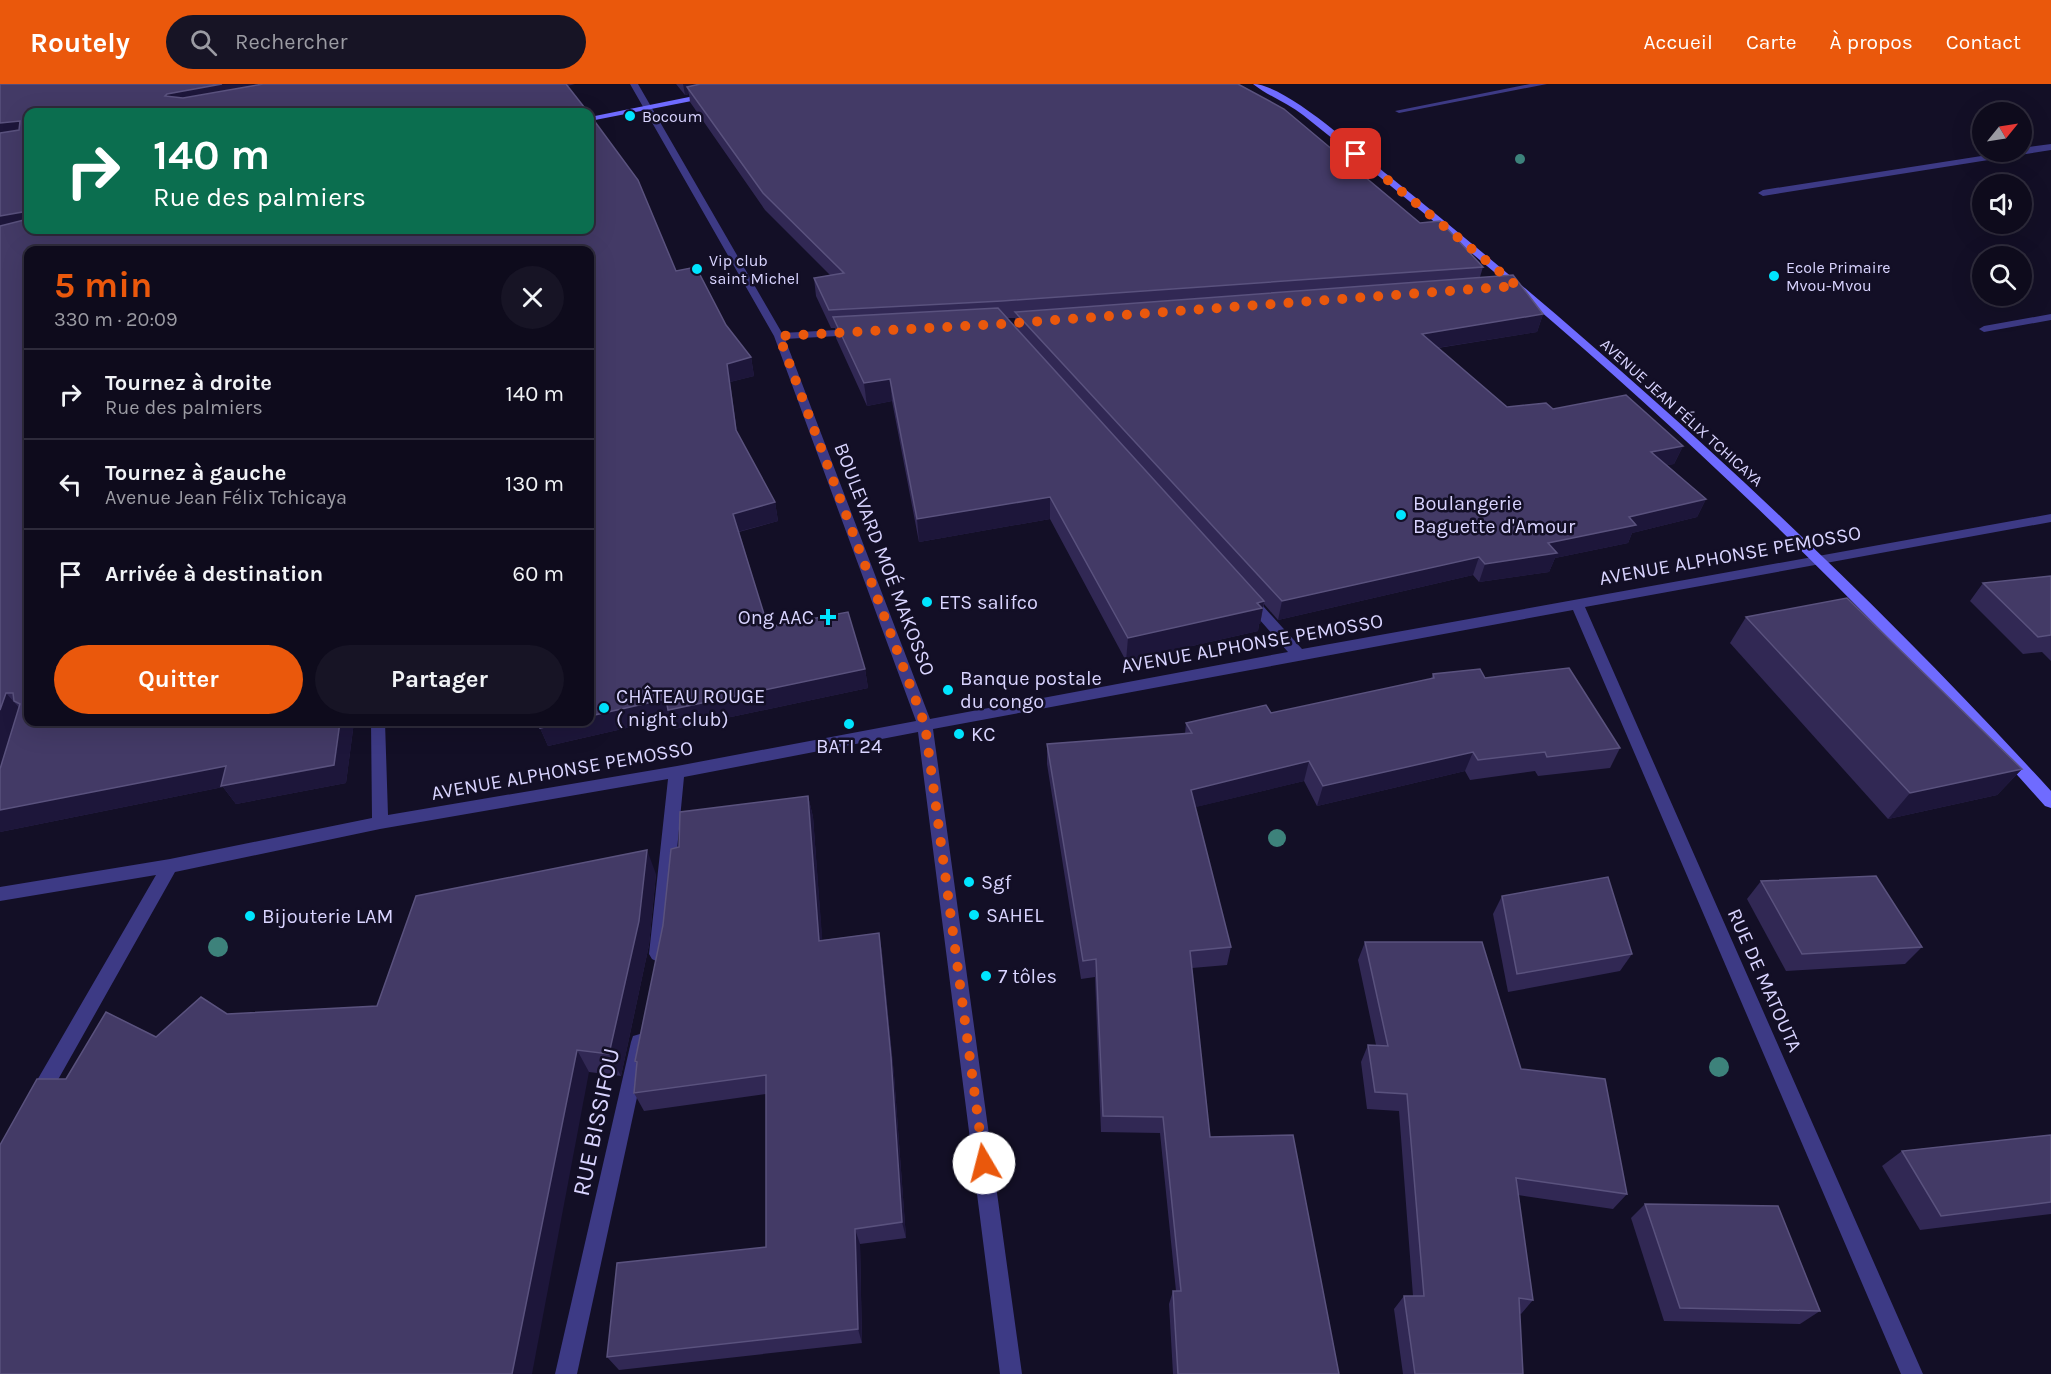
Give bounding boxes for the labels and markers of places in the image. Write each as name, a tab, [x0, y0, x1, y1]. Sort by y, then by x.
place label: Bocoum	[642, 107, 702, 126]
marker: Bocoum	[623, 109, 637, 123]
pin	[1330, 128, 1381, 179]
place label: Vip club saint Michel	[709, 251, 799, 288]
place label: Ecole Primaire Mvou-Mvou	[1786, 258, 1890, 295]
marker: Vip club saint Michel	[690, 262, 704, 276]
marker: Ecole Primaire Mvou-Mvou	[1767, 269, 1781, 283]
place label: Boulangerie Baguette d'Amour	[1413, 492, 1576, 538]
marker: Boulangerie Baguette d'Amour	[1394, 508, 1408, 522]
place label: ETS salifco	[939, 591, 1038, 614]
marker: ETS salifco	[920, 595, 934, 609]
place label: Ong AAC	[738, 606, 814, 629]
marker: Ong AAC	[819, 608, 837, 626]
place label: Banque postale du congo	[960, 667, 1102, 713]
marker: Banque postale du congo	[941, 683, 955, 697]
place label: CHÂTEAU ROUGE ( night club)	[616, 685, 765, 731]
marker: CHÂTEAU ROUGE ( night club)	[597, 701, 611, 715]
marker: BATI 24	[842, 717, 856, 731]
place label: KC	[971, 723, 995, 746]
marker: KC	[952, 727, 966, 741]
place label: BATI 24	[816, 735, 882, 758]
place label: Sgf	[981, 871, 1011, 894]
marker: Sgf	[962, 875, 976, 889]
place label: SAHEL	[986, 904, 1044, 927]
place label: Bijouterie LAM	[262, 905, 393, 928]
marker: SAHEL	[967, 908, 981, 922]
marker: Bijouterie LAM	[243, 909, 257, 923]
place label: 7 tôles	[998, 965, 1057, 988]
marker: 7 tôles	[979, 969, 993, 983]

